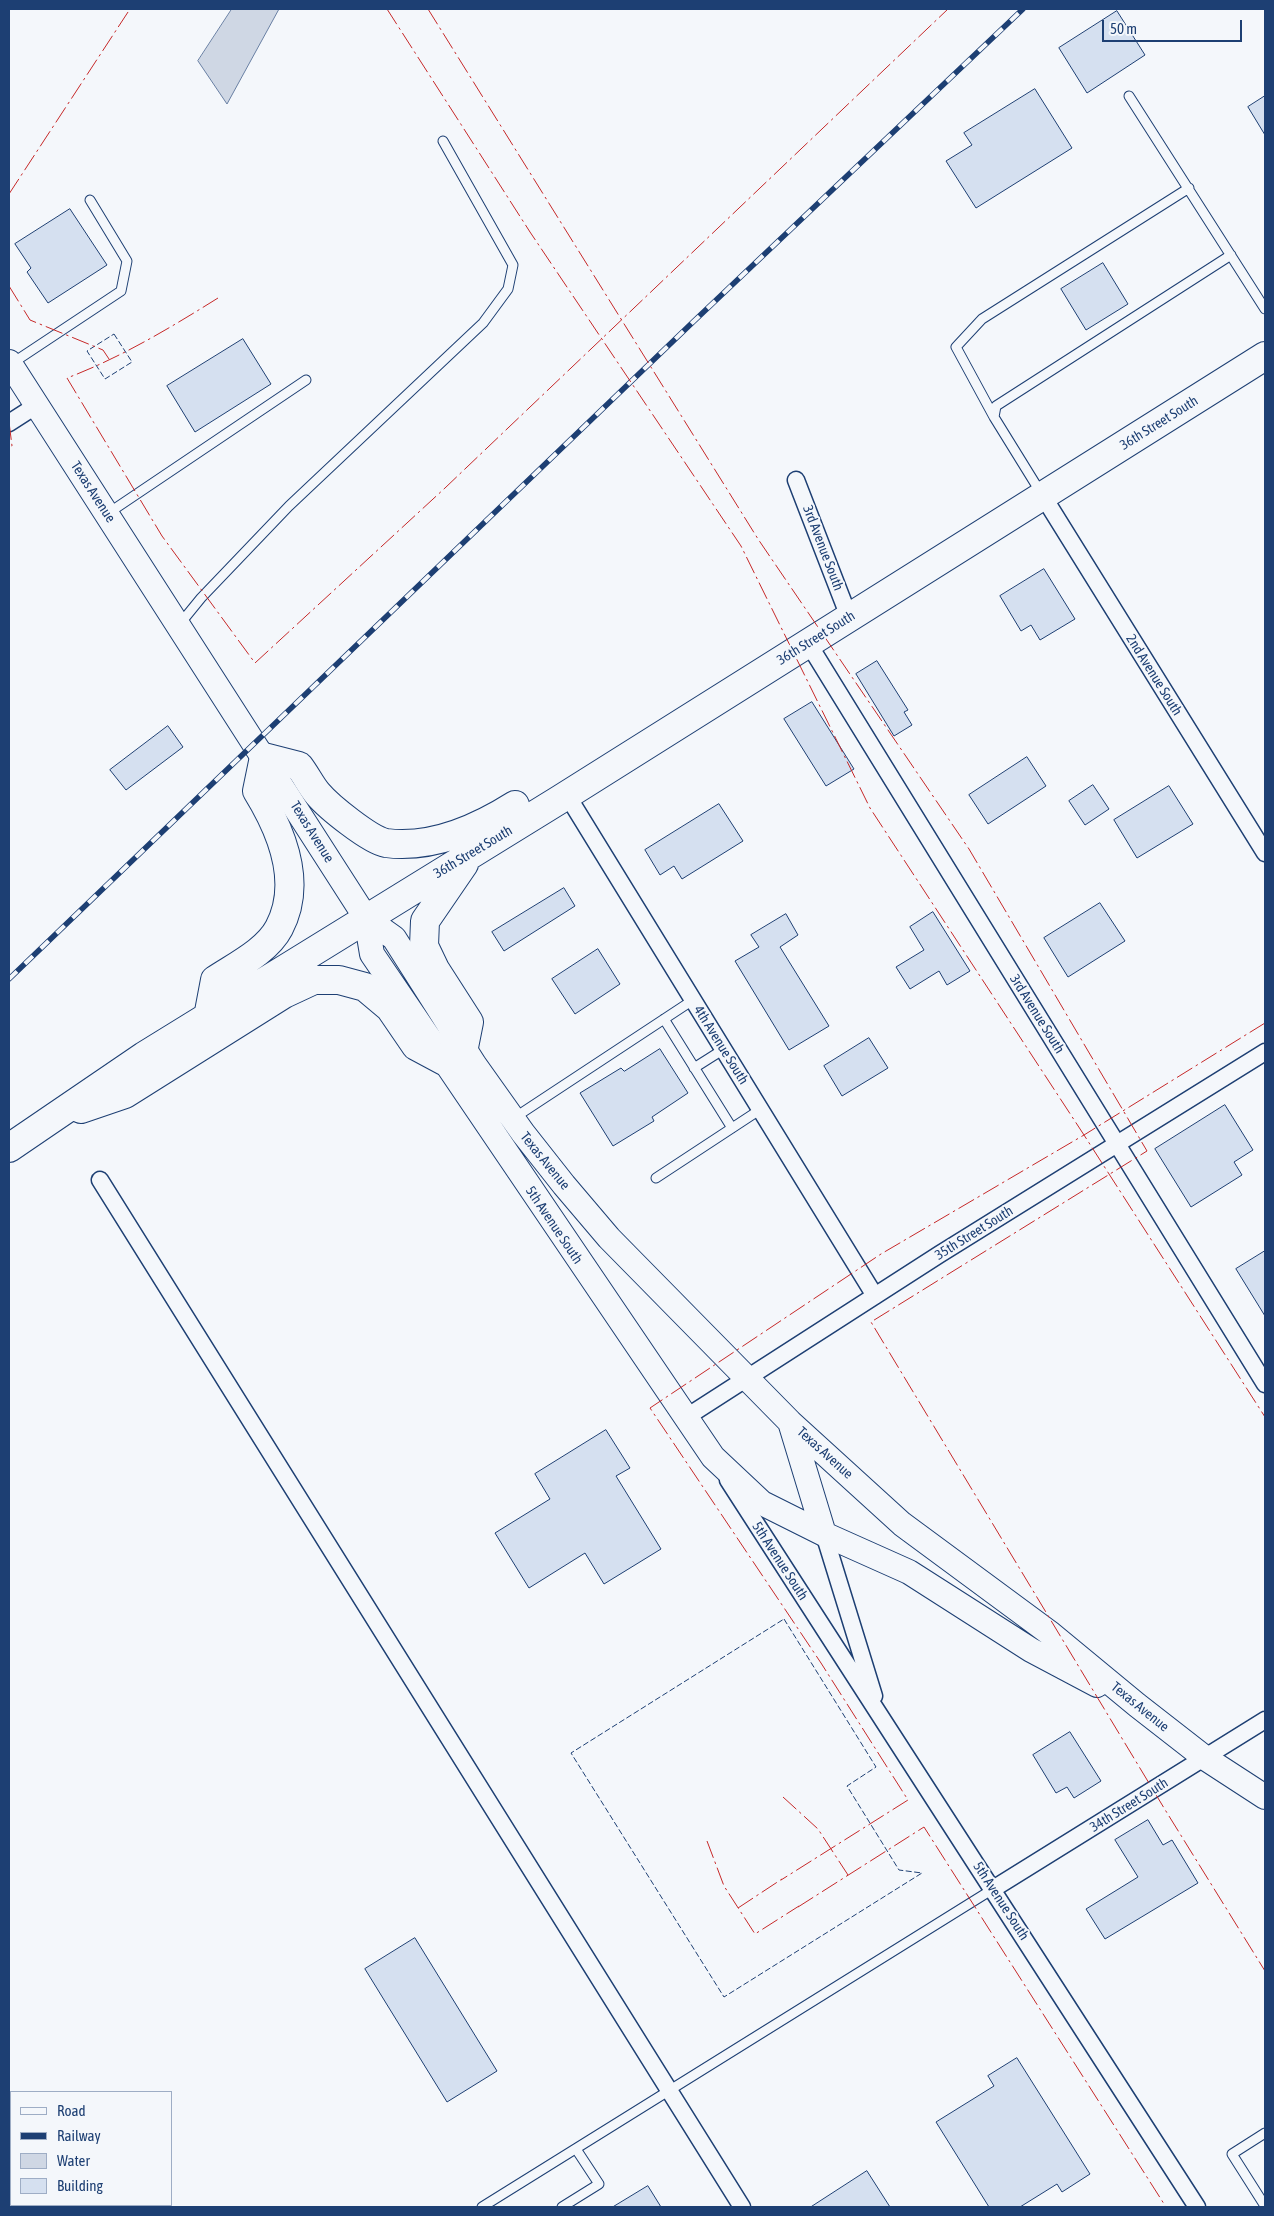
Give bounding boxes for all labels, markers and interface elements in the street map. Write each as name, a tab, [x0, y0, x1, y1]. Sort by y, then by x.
scale bar	[1104, 10, 1244, 42]
text: 50 m	[1110, 20, 1137, 37]
street label: 36th Street South	[1117, 392, 1201, 454]
street label: Texas Avenue	[67, 458, 119, 526]
street label: 3rd Avenue South	[799, 503, 847, 593]
street label: 36th Street South	[774, 607, 858, 669]
street label: 2nd Avenue South	[1122, 631, 1186, 719]
street label: Texas Avenue	[287, 798, 337, 866]
street label: 36th Street South	[431, 822, 515, 882]
street label: 3rd Avenue South	[1006, 971, 1068, 1057]
street label: 4th Avenue South	[690, 1002, 752, 1088]
street label: Texas Avenue	[517, 1129, 573, 1193]
street label: 5th Avenue South	[522, 1183, 586, 1267]
street label: 35th Street South	[932, 1202, 1016, 1264]
street label: Texas Avenue	[794, 1424, 856, 1482]
street label: 5th Avenue South	[748, 1519, 812, 1603]
street label: Texas Avenue	[1108, 1679, 1172, 1735]
street label: 34th Street South	[1087, 1774, 1171, 1836]
street label: 5th Avenue South	[969, 1859, 1033, 1943]
legend	[10, 2091, 172, 2206]
text: Road	[57, 2102, 86, 2119]
text: Railway	[57, 2127, 101, 2144]
text: Water	[57, 2152, 90, 2169]
text: Building	[57, 2177, 103, 2194]

